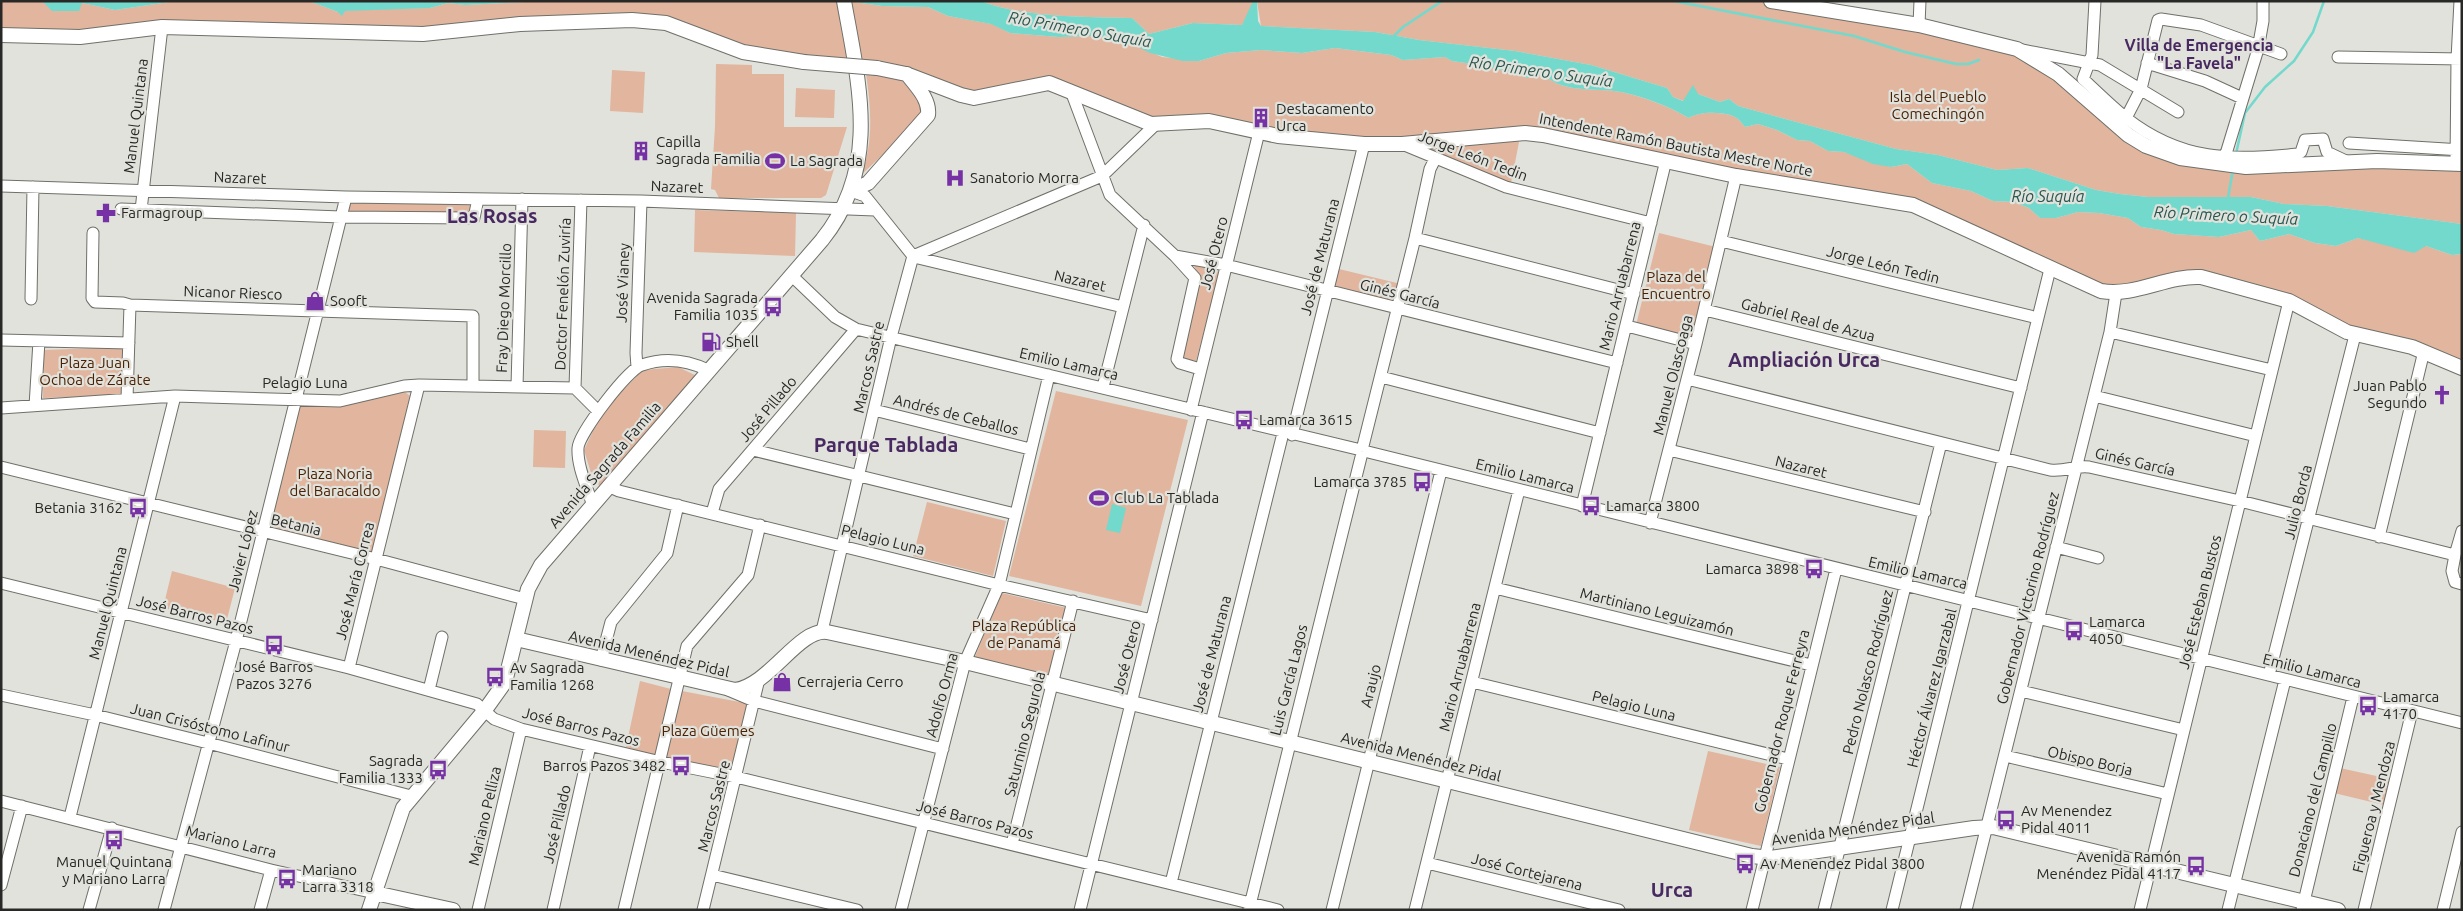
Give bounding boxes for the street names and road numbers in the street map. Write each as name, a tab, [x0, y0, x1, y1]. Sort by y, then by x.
street label: Manuel Quintana	[120, 57, 151, 174]
street label: Intendente Ramón Bautista Mestre Norte	[1538, 110, 1814, 179]
street label: Jorge León Tedin	[1416, 127, 1530, 184]
street label: Nazaret	[213, 168, 267, 187]
street label: Nazaret	[650, 177, 704, 196]
street label: José de Maturana	[1297, 197, 1342, 317]
street label: José Otero	[1196, 215, 1231, 291]
street label: Doctor Fenelón Zuviría	[551, 217, 574, 371]
street label: Mario Arruabarrena	[1595, 220, 1644, 352]
street label: Jorge León Tedin	[1825, 242, 1941, 287]
street label: Fray Diego Morcillo	[493, 243, 514, 373]
street label: José Vianey	[613, 243, 632, 323]
street label: Nazaret	[1052, 266, 1108, 295]
street label: Ginés García	[1358, 275, 1442, 312]
street label: Nicanor Riesco	[183, 282, 283, 303]
street label: Gabriel Real de Azua	[1739, 295, 1877, 344]
street label: Manuel Olascoaga	[1649, 313, 1696, 437]
street label: Marcos Sastre	[850, 319, 887, 415]
street label: Emilio Lamarca	[1018, 344, 1120, 383]
street label: José Pillado	[735, 373, 800, 445]
street label: Pelagio Luna	[262, 374, 348, 391]
street label: Andrés de Ceballos	[892, 391, 1021, 438]
street label: Avenida Sagrada Familia	[545, 398, 664, 531]
street label: Ginés García	[2093, 444, 2177, 479]
street label: Nazaret	[1773, 452, 1829, 481]
street label: Emilio Lamarca	[1474, 455, 1576, 496]
street label: Julio Borda	[2280, 463, 2315, 541]
street label: Gobernador Victorino Rodríguez	[1993, 490, 2062, 706]
street label: Javier López	[224, 508, 261, 594]
street label: Betania	[269, 510, 323, 539]
street label: José María Correa	[332, 520, 377, 642]
street label: Pelagio Luna	[840, 521, 927, 558]
street label: José Esteban Bustos	[2175, 533, 2224, 671]
street label: Manuel Quintana	[85, 545, 130, 661]
street label: Emilio Lamarca	[1867, 553, 1969, 592]
street label: Martiniano Leguizamón	[1578, 584, 1736, 639]
street label: Pedro Nolasco Rodríguez	[1839, 588, 1896, 756]
street label: José Barros Pazos	[135, 592, 256, 637]
street label: José de Maturana	[1189, 594, 1234, 714]
street label: Mario Arruabarrena	[1435, 601, 1484, 733]
street label: Héctor Álvarez Igarzabal	[1904, 607, 1960, 769]
street label: José Otero	[1109, 619, 1144, 695]
street label: Luis García Lagos	[1266, 622, 1311, 737]
street label: Avenida Menéndez Pidal	[567, 627, 731, 680]
street label: Gobernador Roque Ferreyra	[1751, 628, 1812, 814]
street label: Emilio Lamarca	[2261, 650, 2363, 691]
street label: Adolfo Orma	[922, 651, 961, 739]
street label: Araujo	[1357, 662, 1384, 709]
street label: Saturnino Segurola	[1001, 670, 1048, 798]
street label: Pelagio Luna	[1591, 687, 1678, 724]
street label: Juan Crisóstomo Lafinur	[129, 700, 292, 756]
street label: José Barros Pazos	[521, 704, 642, 749]
street label: Donaciano del Campillo	[2285, 721, 2340, 879]
street label: Avenida Menéndez Pidal	[1339, 728, 1503, 785]
street label: Figueroa y Mendoza	[2349, 739, 2398, 874]
street label: Obispo Borja	[2046, 742, 2134, 779]
street label: Marcos Sastre	[694, 758, 733, 854]
street label: Mariano Pelliza	[465, 764, 504, 867]
street label: José Pillado	[539, 783, 574, 865]
street label: José Barros Pazos	[915, 797, 1036, 842]
street label: Avenida Menéndez Pidal	[1770, 809, 1936, 848]
street label: Mariano Larra	[184, 822, 278, 861]
street label: José Cortejarena	[1470, 850, 1584, 894]

